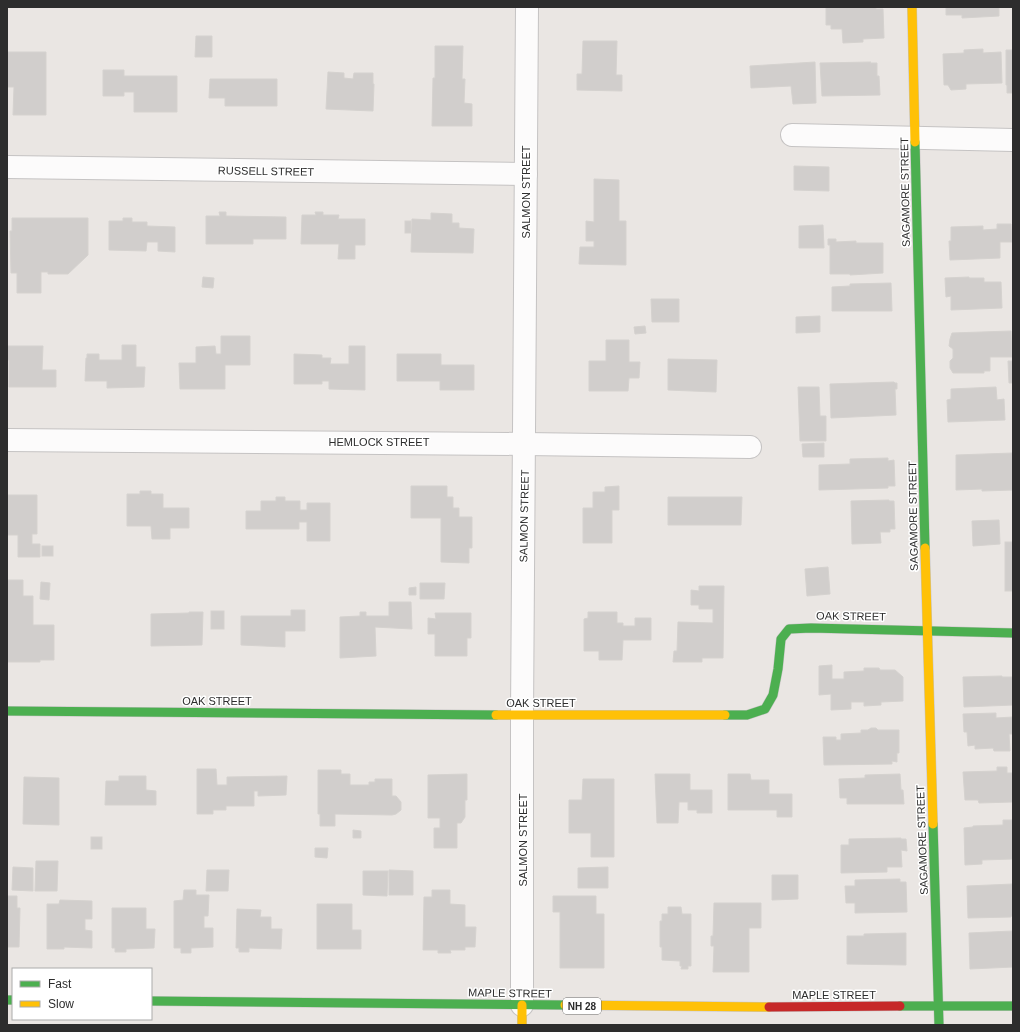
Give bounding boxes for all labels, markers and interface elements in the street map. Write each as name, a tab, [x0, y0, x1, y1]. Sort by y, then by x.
street label: SAGAMORE STREET	[898, 137, 912, 247]
street label: SALMON STREET	[520, 145, 532, 238]
street label: RUSSELL STREET	[218, 164, 314, 178]
street label: HEMLOCK STREET	[329, 436, 430, 448]
street label: SAGAMORE STREET	[906, 461, 920, 571]
street label: SALMON STREET	[517, 469, 531, 563]
street label: OAK STREET	[816, 609, 886, 623]
street label: OAK STREET	[182, 695, 252, 707]
street label: OAK STREET	[506, 697, 576, 709]
street label: SAGAMORE STREET	[914, 785, 930, 895]
street label: SALMON STREET	[517, 793, 529, 886]
legend	[12, 968, 152, 1020]
text: Fast	[48, 977, 72, 991]
street label: MAPLE STREET	[468, 986, 552, 1000]
street label: MAPLE STREET	[792, 989, 876, 1001]
text: Slow	[48, 997, 74, 1011]
road number: NH 28	[563, 998, 601, 1014]

